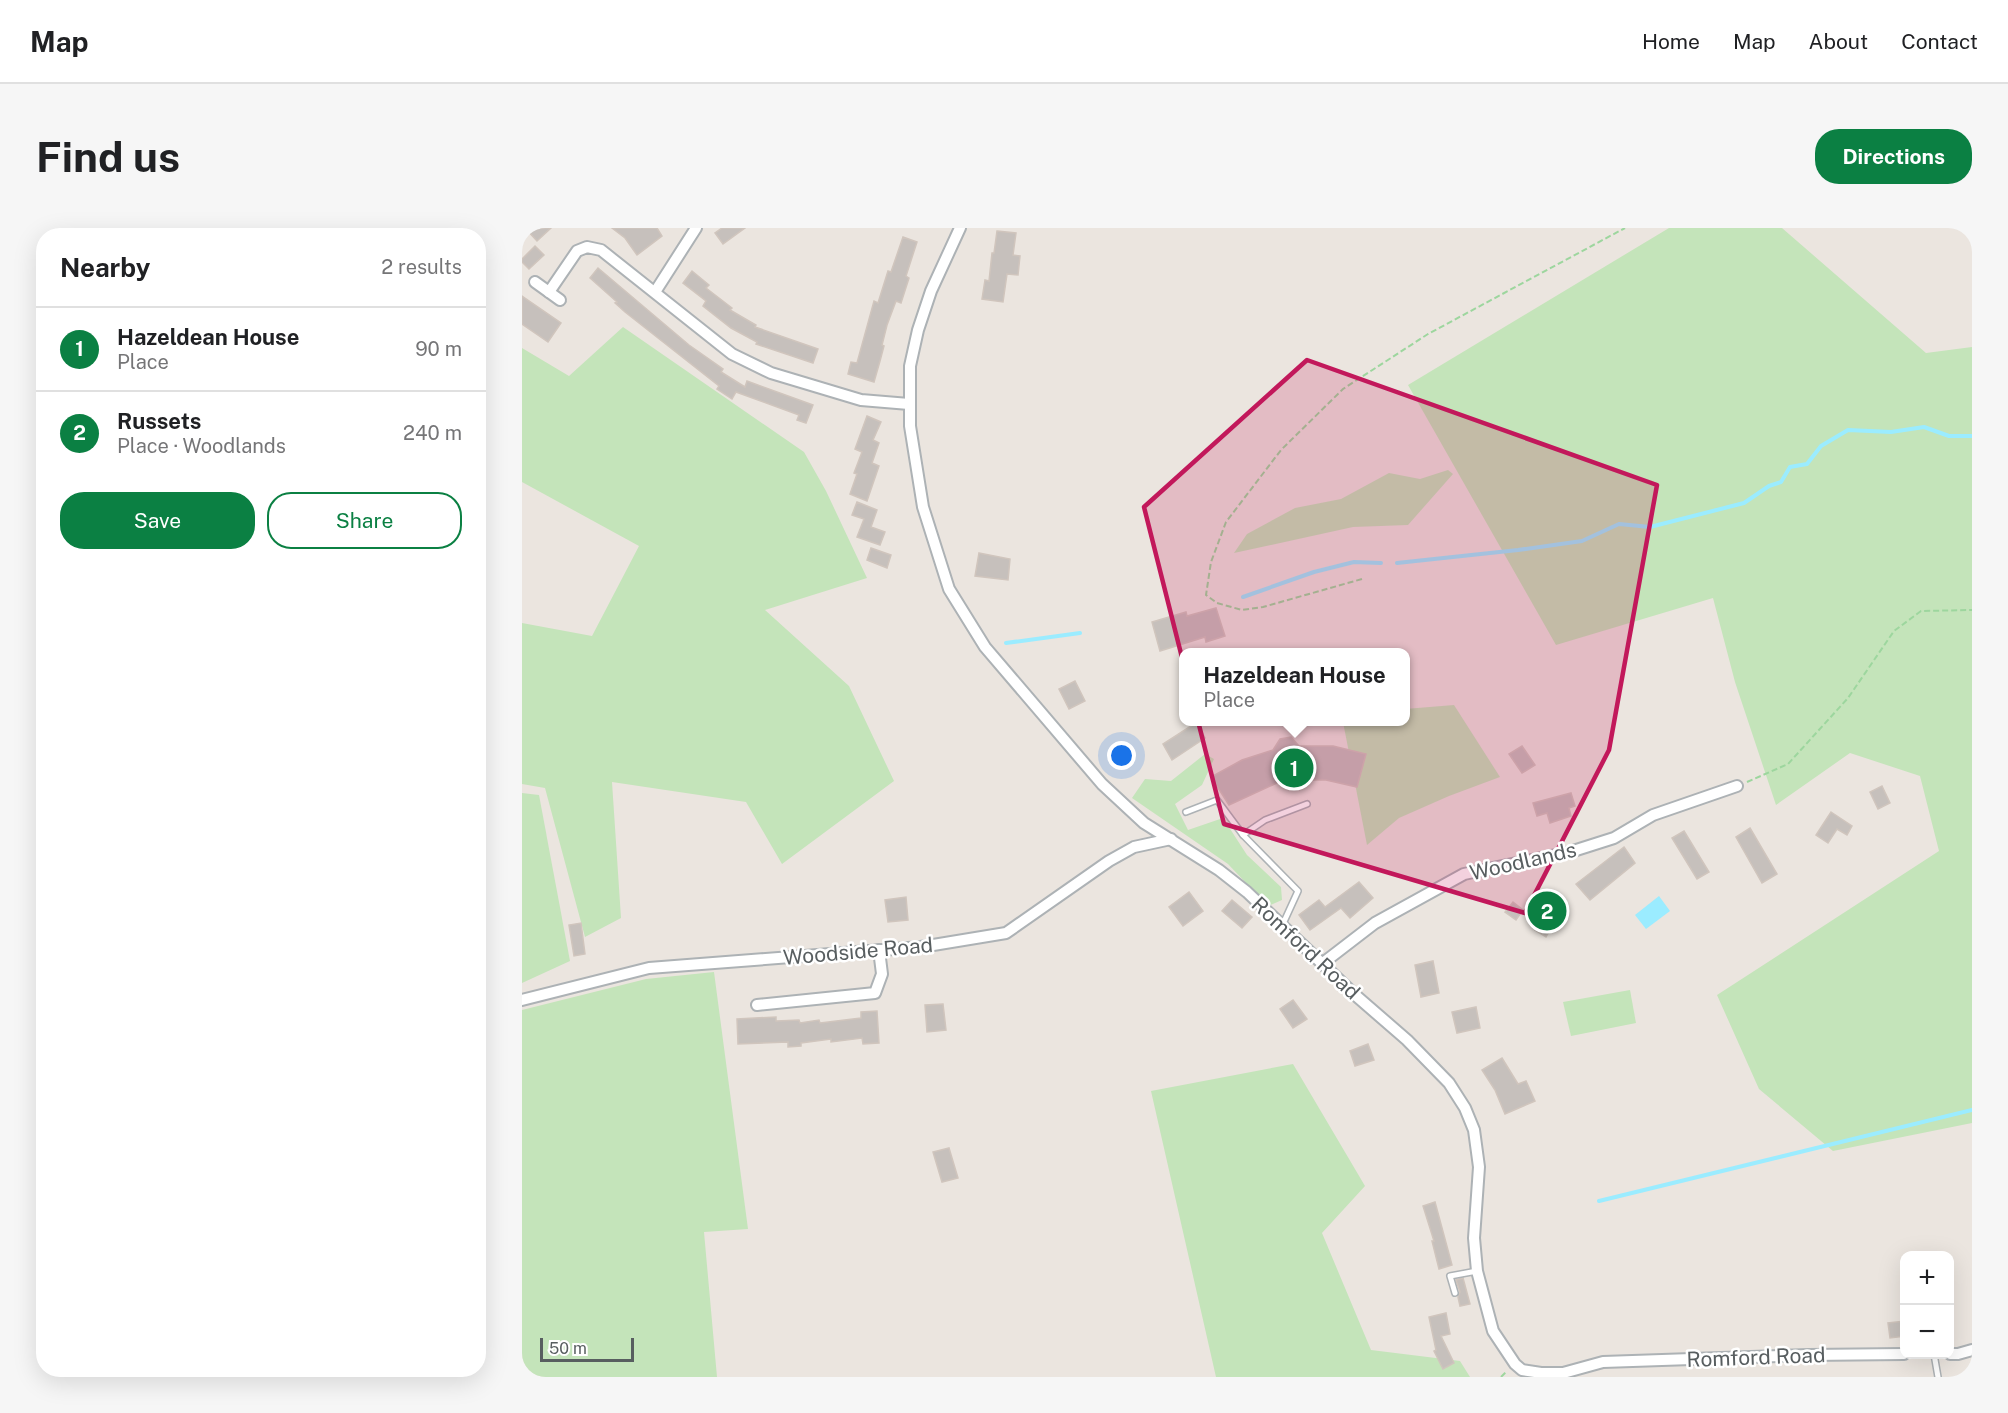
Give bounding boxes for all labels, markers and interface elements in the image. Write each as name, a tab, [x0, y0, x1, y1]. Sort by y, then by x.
text: Map	[30, 25, 89, 58]
text: Home	[1642, 29, 1700, 54]
text: Map	[1733, 29, 1776, 54]
text: About	[1809, 29, 1868, 54]
text: Contact	[1901, 29, 1978, 54]
button: Directions	[1815, 129, 1972, 184]
text: Find us	[36, 132, 180, 181]
text: Nearby	[60, 252, 150, 283]
text: 2 results	[381, 255, 462, 279]
text: Hazeldean House	[117, 324, 299, 350]
text: 1	[75, 337, 84, 361]
text: 90 m	[415, 337, 462, 361]
text: Place	[117, 350, 169, 374]
text: Russets	[117, 408, 201, 434]
text: 2	[73, 421, 86, 445]
text: 240 m	[403, 421, 462, 445]
text: Place · Woodlands	[117, 434, 286, 458]
button: Save	[60, 492, 255, 549]
button: Share	[267, 492, 462, 549]
popup	[1179, 648, 1410, 726]
text: Hazeldean House	[1203, 662, 1386, 688]
text: Place	[1203, 688, 1255, 712]
your location	[1107, 741, 1136, 770]
pin: 1	[1274, 746, 1314, 790]
street label: Woodlands	[1467, 837, 1579, 885]
pin: 2	[1528, 888, 1566, 934]
street label: Romford Road	[1247, 891, 1365, 1005]
street label: Woodside Road	[782, 932, 934, 970]
map controls	[1900, 1251, 1954, 1359]
button: +	[1900, 1251, 1954, 1305]
button: −	[1900, 1305, 1954, 1359]
scale bar	[540, 1335, 634, 1362]
text: 50 m	[549, 1339, 587, 1358]
street label: Romford Road	[1686, 1342, 1826, 1372]

